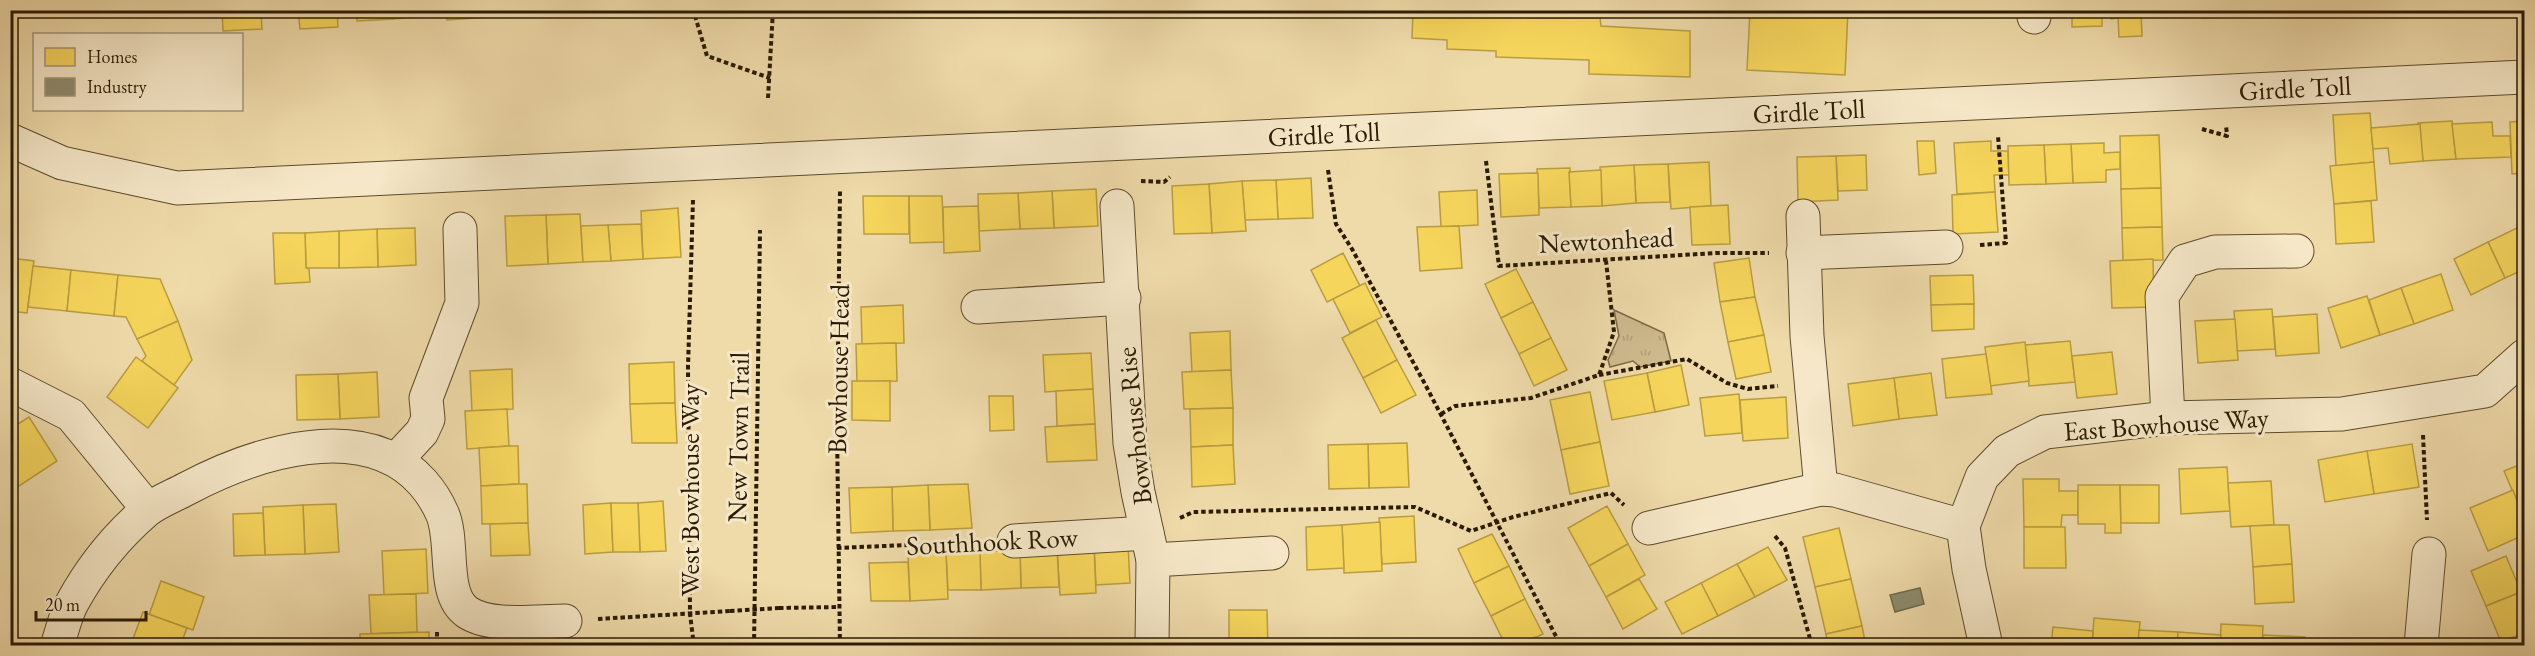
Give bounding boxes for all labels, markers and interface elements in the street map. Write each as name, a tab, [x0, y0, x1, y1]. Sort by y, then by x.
legend	[33, 33, 243, 111]
text: Homes	[87, 45, 138, 68]
street label: Girdle Toll	[2238, 68, 2352, 108]
text: Industry	[87, 75, 147, 98]
street label: Girdle Toll	[1752, 91, 1866, 131]
street label: Girdle Toll	[1267, 114, 1381, 154]
street label: Newtonhead	[1537, 219, 1675, 261]
street label: Bowhouse Head	[819, 283, 857, 454]
street label: Bowhouse Rise	[1108, 345, 1160, 507]
street label: New Town Trail	[719, 351, 757, 523]
street label: West Bowhouse Way	[672, 383, 707, 596]
street label: East Bowhouse Way	[2062, 399, 2270, 449]
street label: Southhook Row	[905, 519, 1079, 563]
scale bar	[36, 584, 146, 622]
text: 20 m	[45, 593, 80, 616]

